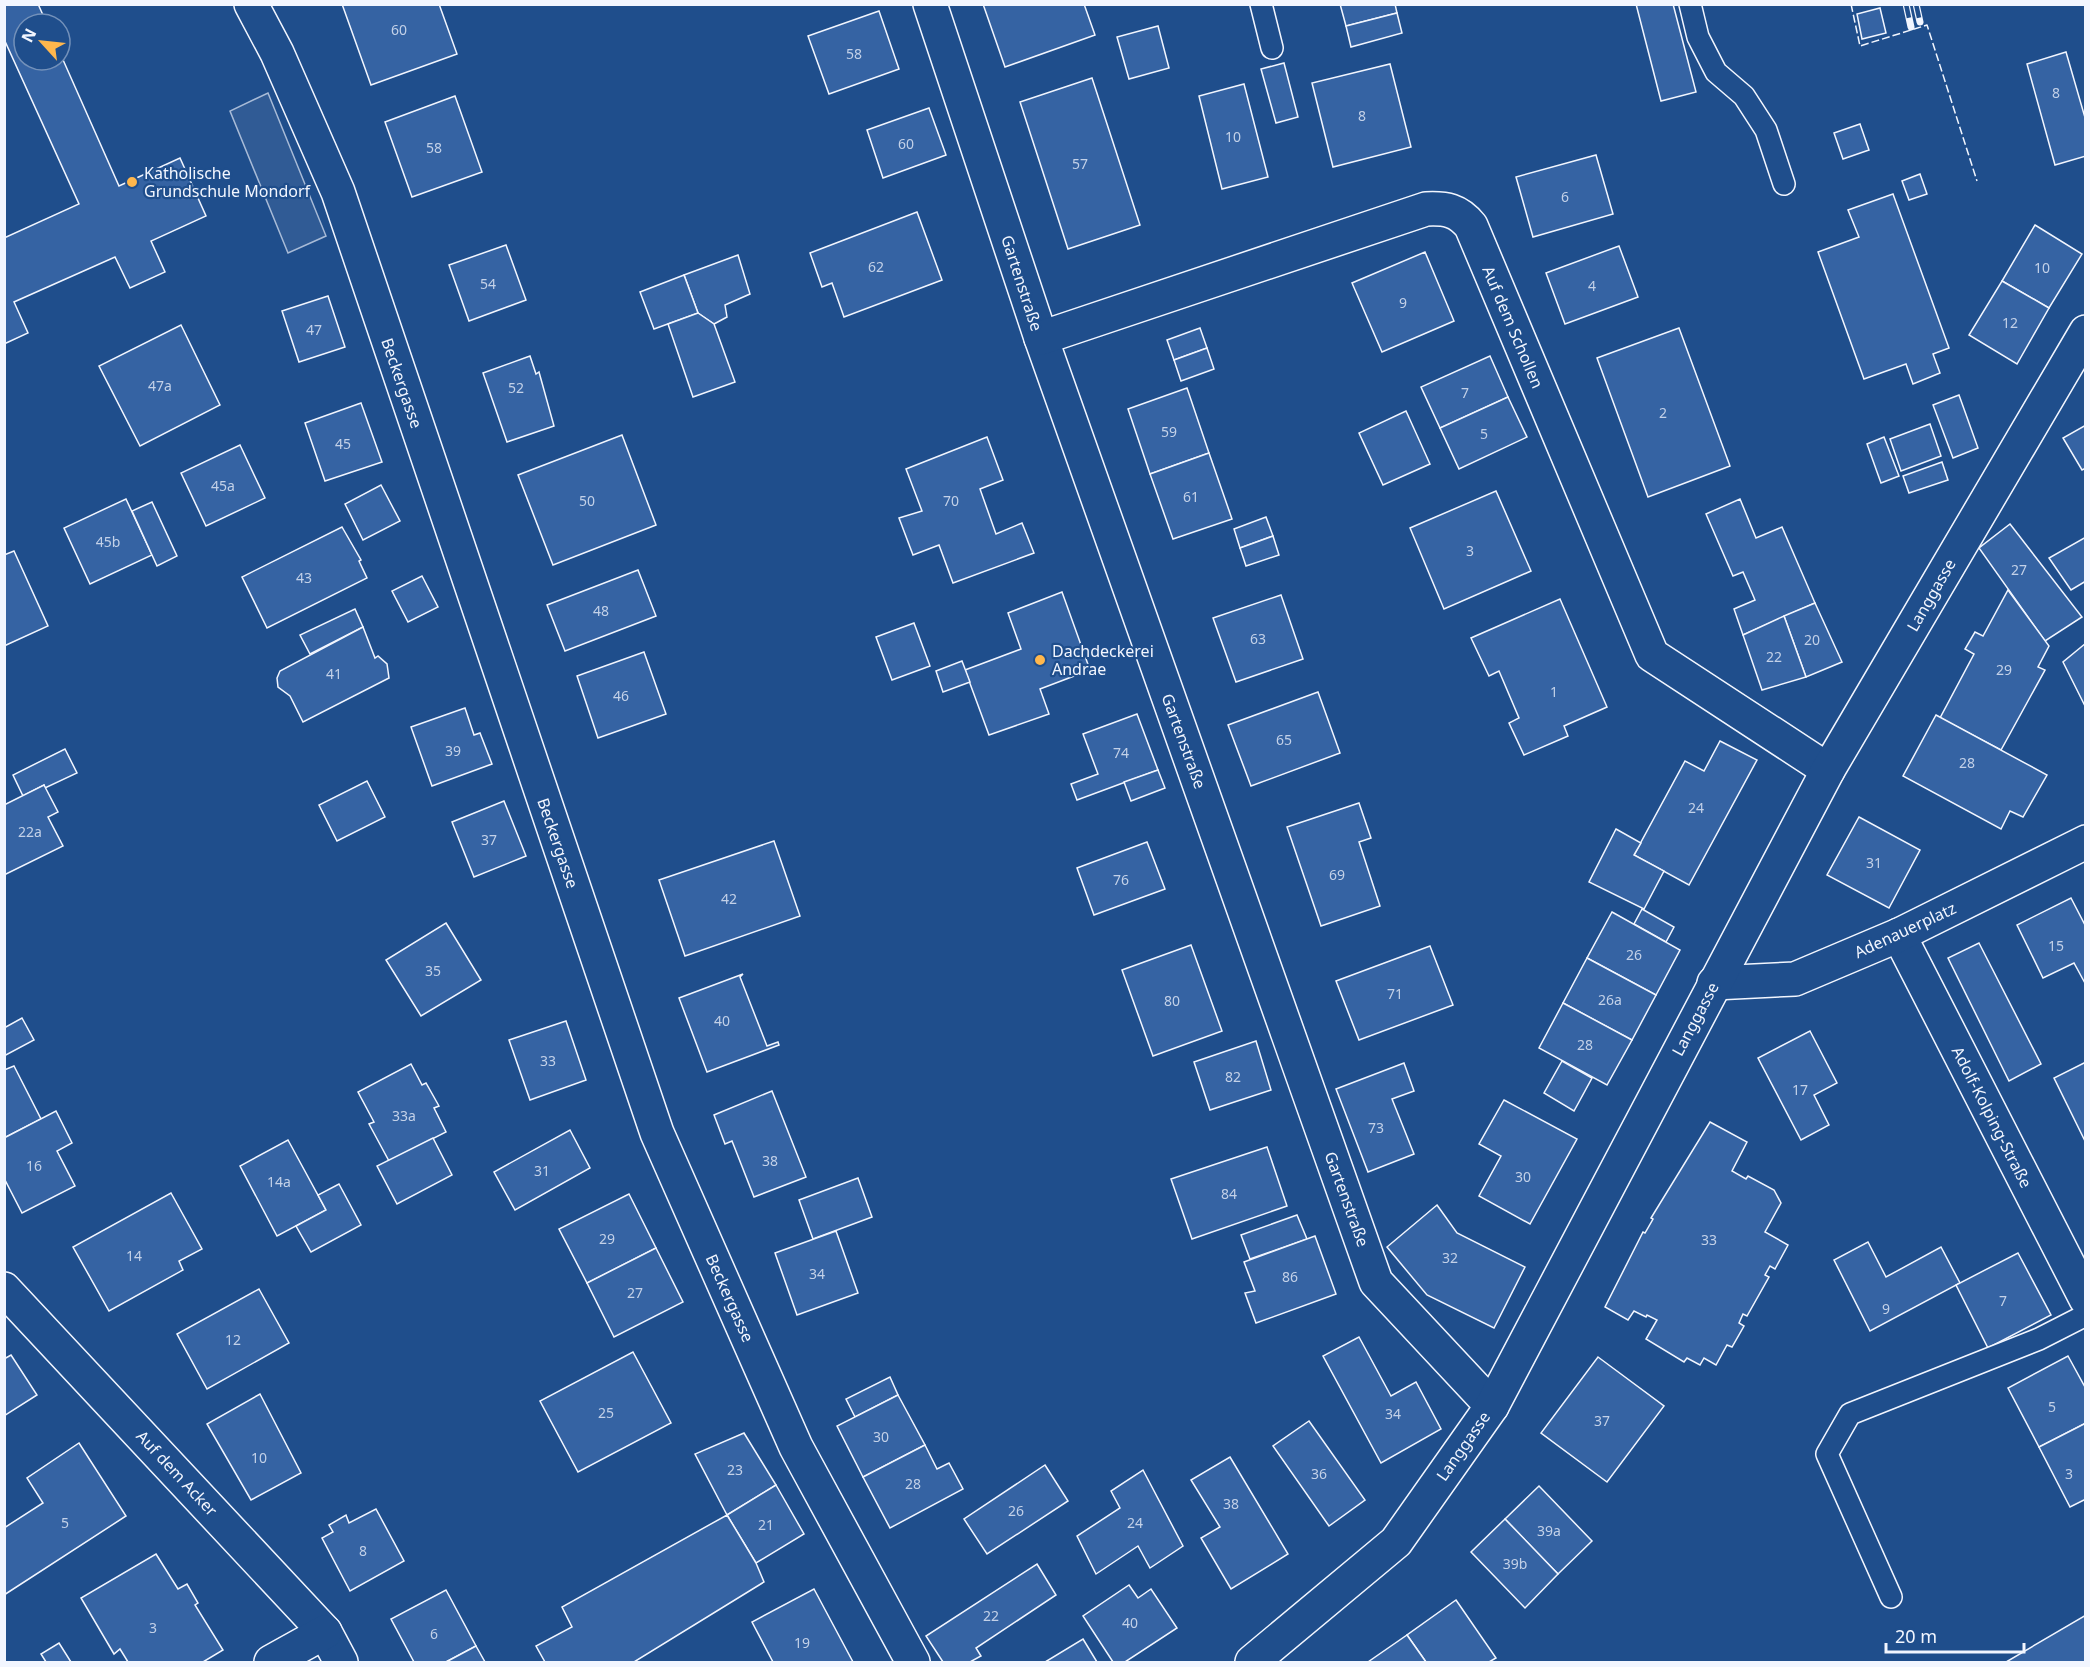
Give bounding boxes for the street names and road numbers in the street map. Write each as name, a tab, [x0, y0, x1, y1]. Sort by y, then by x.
street label: Gartenstraße	[996, 232, 1048, 334]
street label: Auf dem Schollen	[1477, 262, 1549, 392]
street label: Beckergasse	[376, 335, 428, 431]
street label: Langgasse	[1901, 555, 1961, 635]
street label: Gartenstraße	[1157, 690, 1211, 792]
street label: Beckergasse	[532, 795, 584, 891]
street label: Adenauerplatz	[1851, 897, 1959, 963]
street label: Langgasse	[1666, 978, 1724, 1060]
street label: Adolf-Kolping-Straße	[1947, 1042, 2037, 1192]
street label: Gartenstraße	[1320, 1148, 1374, 1250]
street label: Beckergasse	[701, 1250, 759, 1346]
street label: Langgasse	[1431, 1407, 1495, 1485]
street label: Auf dem Acker	[131, 1425, 223, 1521]

